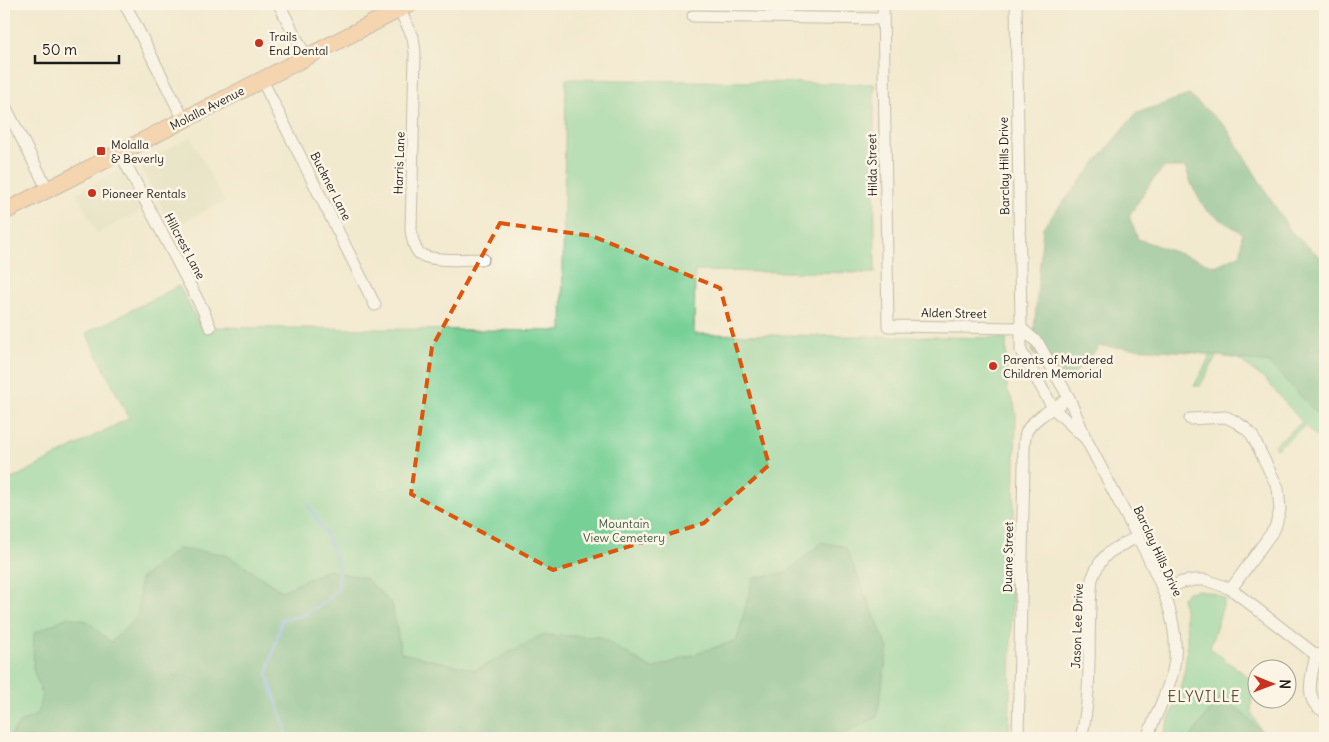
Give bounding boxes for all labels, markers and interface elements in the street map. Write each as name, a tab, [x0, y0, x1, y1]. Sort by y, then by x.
place label: Trails End Dental	[269, 29, 328, 58]
scale bar	[35, 32, 119, 64]
marker: Trails End Dental	[253, 37, 265, 49]
text: 50 m	[42, 40, 77, 59]
street label: Molalla Avenue	[167, 83, 247, 133]
street label: Barclay Hills Drive	[996, 117, 1012, 215]
street label: Harris Lane	[390, 131, 408, 195]
street label: Hilda Street	[864, 133, 880, 197]
place label: Molalla & Beverly	[111, 137, 164, 166]
marker: Molalla & Beverly	[95, 145, 107, 157]
street label: Buckner Lane	[307, 149, 355, 223]
place label: Pioneer Rentals	[102, 186, 186, 201]
marker: Pioneer Rentals	[86, 187, 98, 199]
street label: Hillcrest Lane	[161, 210, 209, 282]
street label: Alden Street	[921, 305, 987, 321]
place label: Parents of Murdered Children Memorial	[1003, 352, 1113, 381]
marker: Parents of Murdered Children Memorial	[987, 360, 999, 372]
street label: Barclay Hills Drive	[1130, 503, 1186, 599]
park label: Mountain View Cemetery	[583, 516, 665, 545]
street label: Duane Street	[1000, 522, 1016, 592]
street label: Jason Lee Drive	[1068, 583, 1086, 669]
north arrow	[1246, 660, 1296, 710]
text: N	[1276, 679, 1294, 689]
district label: ELYVILLE	[1167, 687, 1241, 706]

